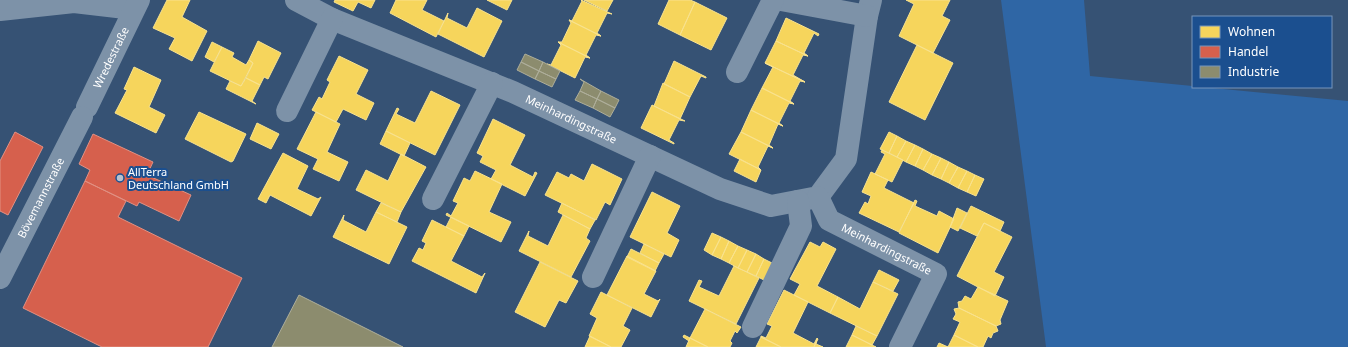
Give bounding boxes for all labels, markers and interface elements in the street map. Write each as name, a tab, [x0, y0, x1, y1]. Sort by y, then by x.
legend	[1192, 16, 1332, 88]
text: Wohnen	[1228, 23, 1275, 40]
street label: Wredestraße	[89, 24, 132, 91]
text: Handel	[1228, 43, 1268, 60]
text: Industrie	[1228, 63, 1279, 80]
street label: Meinhardingstraße	[523, 91, 619, 147]
street label: Bövemannstraße	[14, 155, 67, 240]
place label: AllTerra Deutschland GmbH	[128, 164, 229, 192]
marker: AllTerra Deutschland GmbH	[115, 173, 125, 183]
street label: Meinhardingstraße	[839, 220, 935, 278]

